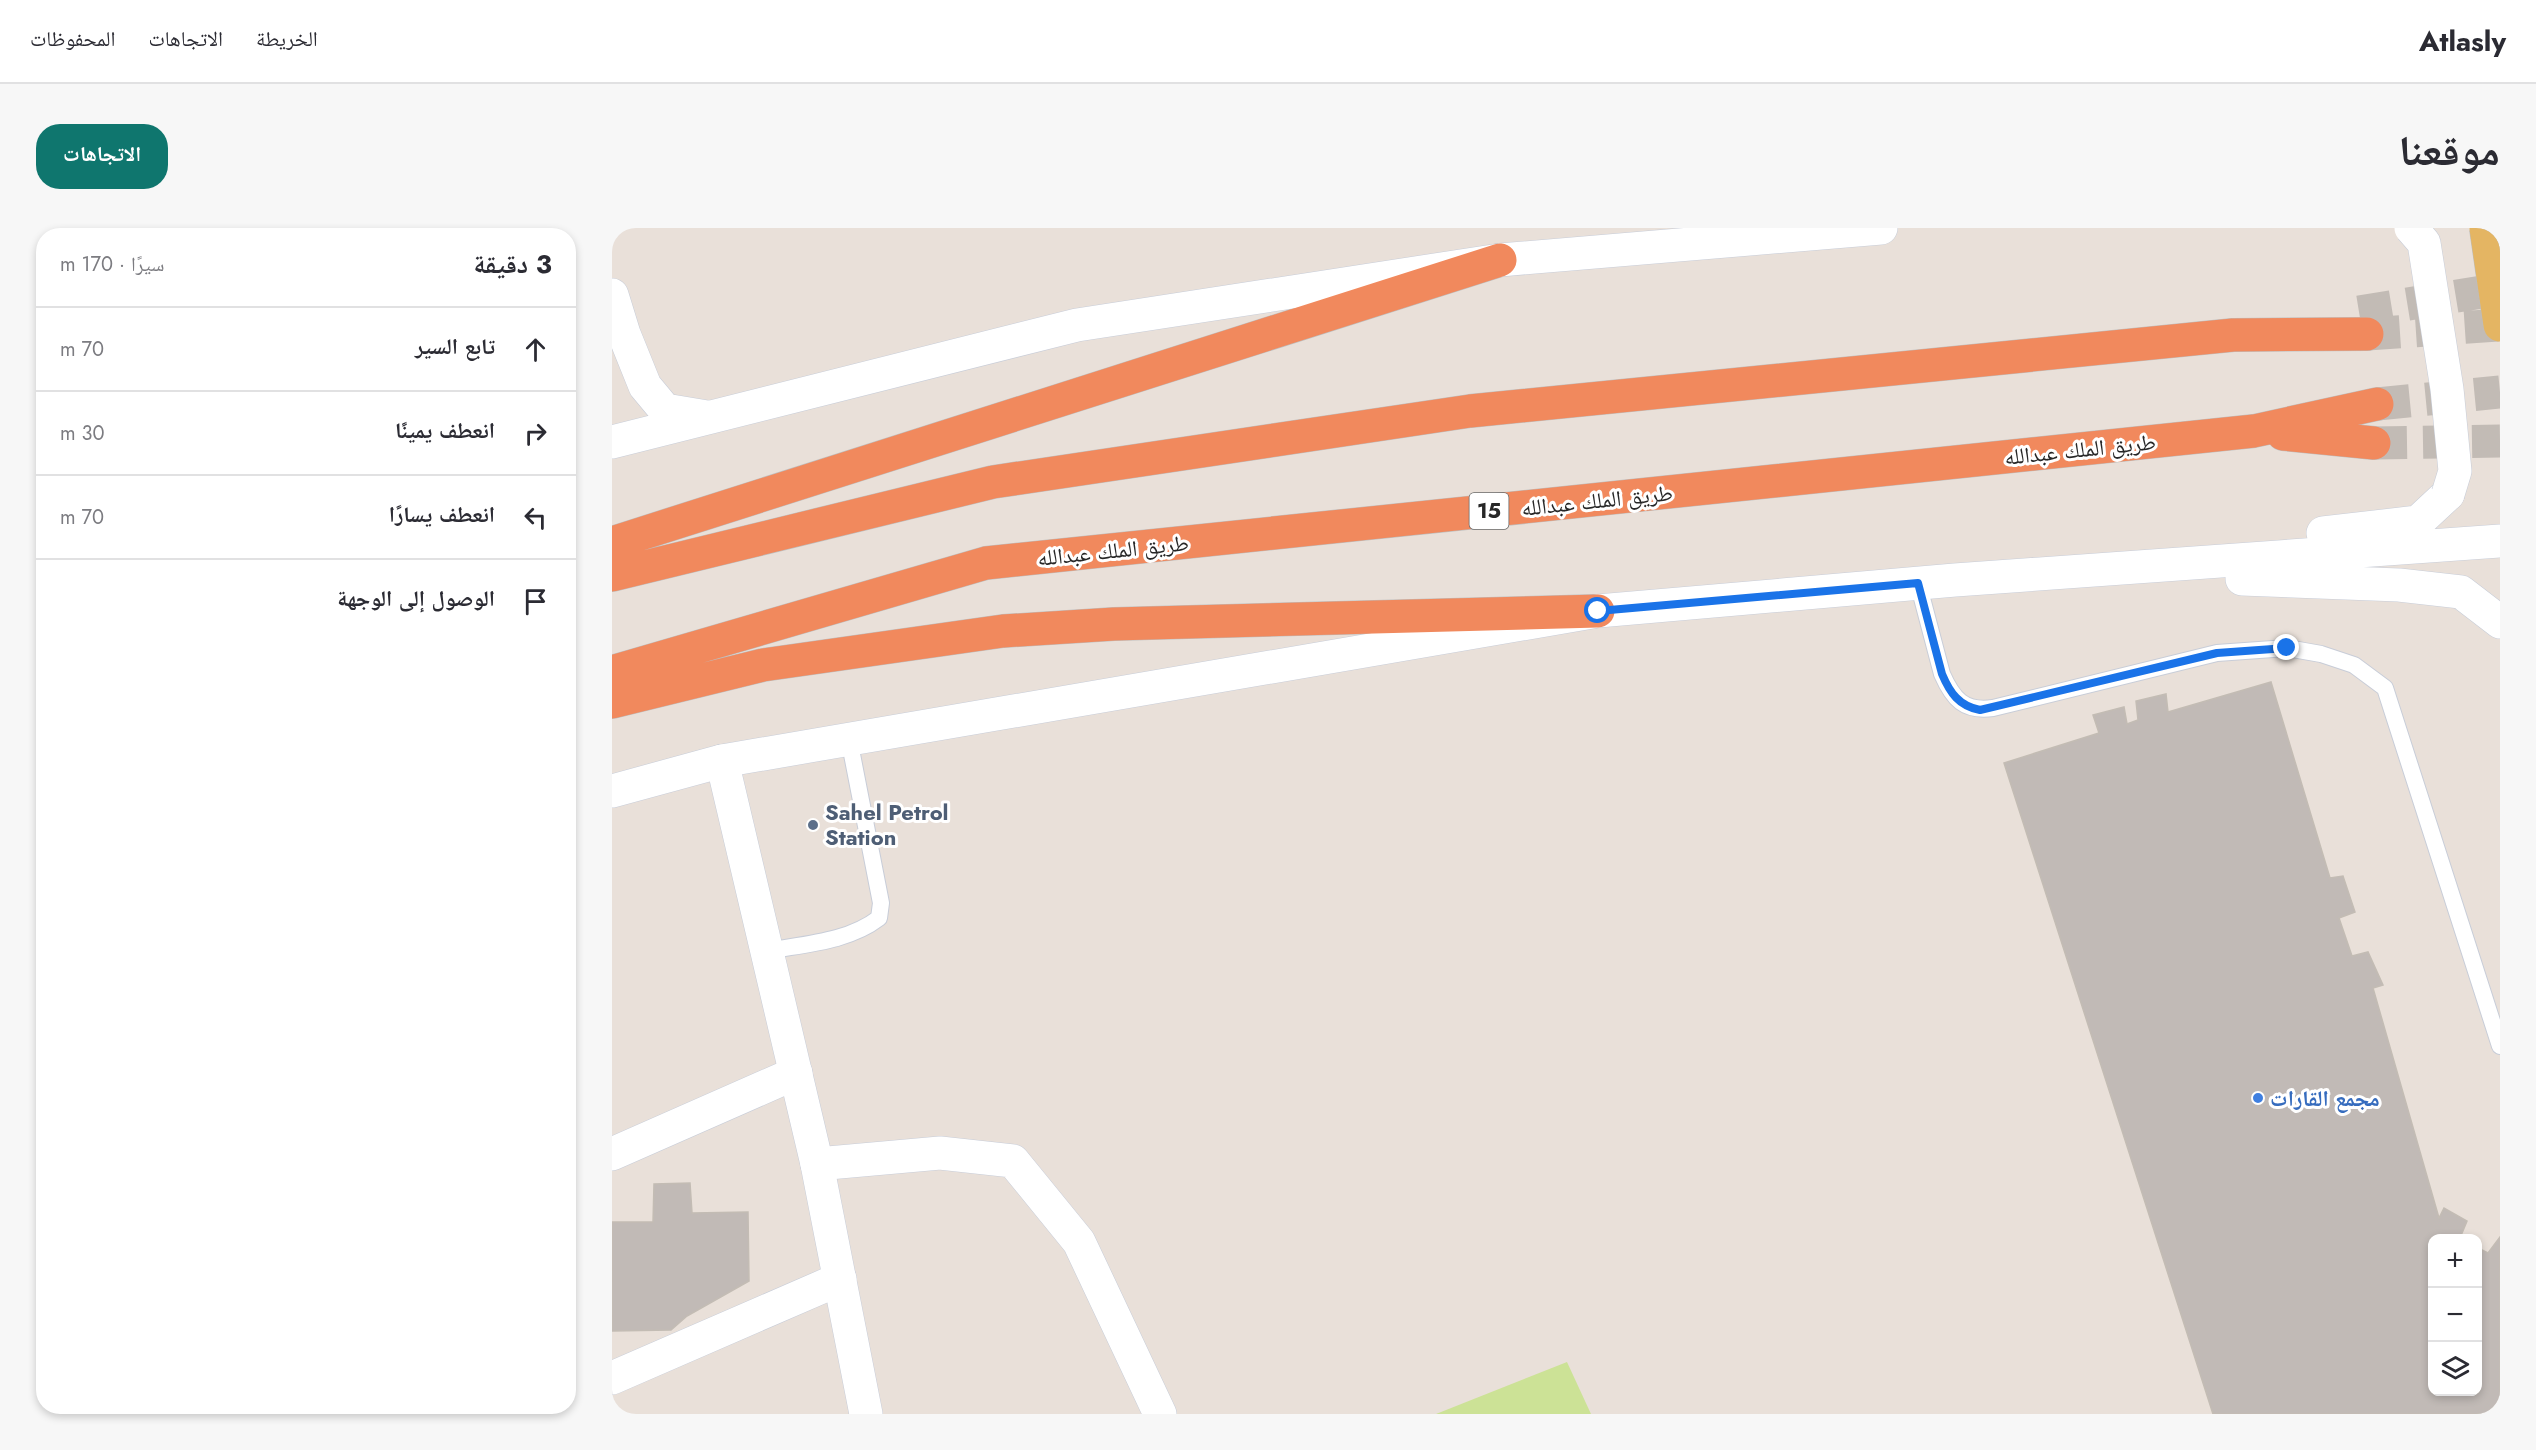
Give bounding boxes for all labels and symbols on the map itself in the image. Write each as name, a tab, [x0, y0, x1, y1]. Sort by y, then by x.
street label: طريق الملك عبدالله	[2003, 425, 2157, 473]
street label: طريق الملك عبدالله	[1520, 476, 1674, 524]
road number: 15	[1470, 493, 1508, 529]
street label: طريق الملك عبدالله	[1036, 526, 1190, 574]
route start	[1584, 597, 1610, 623]
route end	[2273, 634, 2299, 660]
place label: Sahel Petrol Station	[825, 796, 949, 853]
marker: Sahel Petrol Station	[806, 818, 820, 832]
place label: مجمع القارات	[2270, 1082, 2380, 1114]
marker: مجمع القارات	[2251, 1091, 2265, 1105]

